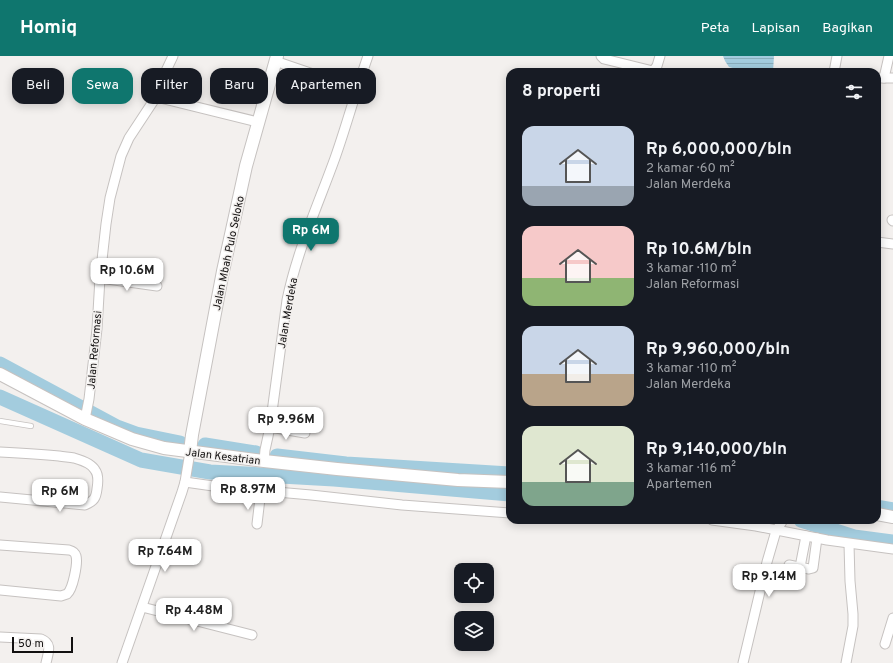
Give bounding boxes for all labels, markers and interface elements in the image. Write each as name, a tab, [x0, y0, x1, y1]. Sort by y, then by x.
text: Homiq	[20, 16, 77, 40]
text: Peta	[701, 20, 729, 37]
text: Lapisan	[751, 20, 800, 37]
text: Bagikan	[822, 20, 873, 37]
chip: Beli	[12, 68, 64, 104]
chip: Sewa	[72, 68, 133, 104]
chip: Filter	[141, 68, 202, 104]
chip: Baru	[210, 68, 268, 104]
chip: Apartemen	[276, 68, 376, 104]
text: 8 properti	[522, 81, 600, 103]
icon: filters	[843, 81, 865, 103]
text: Rp 6,000,000/bln	[646, 139, 792, 161]
icon: home	[554, 142, 602, 190]
text: 2 kamar · 60 m²	[646, 161, 735, 177]
text: Jalan Merdeka	[646, 177, 731, 193]
street label: Jalan Mbah Pulo Seloko	[210, 195, 248, 312]
pin: Rp 6M	[283, 218, 339, 252]
text: Rp 6M	[292, 223, 330, 239]
text: Rp 10.6M/bln	[646, 239, 752, 261]
icon: home	[554, 242, 602, 290]
pin: Rp 10.6M	[86, 258, 168, 292]
text: 3 kamar · 110 m²	[646, 261, 737, 277]
text: Rp 10.6M	[99, 263, 155, 279]
street label: Jalan Merdeka	[275, 276, 301, 350]
text: Jalan Reformasi	[646, 277, 739, 293]
street label: Jalan Reformasi	[85, 310, 105, 390]
text: Rp 9,960,000/bln	[646, 339, 790, 361]
icon: home	[554, 342, 602, 390]
text: 3 kamar · 110 m²	[646, 361, 737, 377]
text: Jalan Merdeka	[646, 377, 731, 393]
pin: Rp 9.96M	[245, 407, 327, 441]
text: Rp 9.96M	[257, 412, 315, 428]
text: Rp 9,140,000/bln	[646, 439, 787, 461]
icon: home	[554, 442, 602, 490]
street label: Jalan Kesatrian	[184, 445, 261, 469]
text: 3 kamar · 116 m²	[646, 461, 736, 477]
pin: Rp 8.97M	[207, 477, 289, 511]
text: Apartemen	[646, 477, 712, 493]
pin: Rp 6M	[32, 479, 88, 513]
text: Rp 8.97M	[220, 482, 276, 498]
text: Rp 6M	[41, 484, 79, 500]
pin: Rp 7.64M	[124, 539, 206, 573]
text: Rp 7.64M	[137, 544, 193, 560]
map controls	[454, 563, 494, 651]
button: locate	[454, 563, 494, 603]
pin: Rp 9.14M	[728, 564, 810, 598]
text: Rp 9.14M	[742, 569, 796, 585]
pin: Rp 4.48M	[153, 598, 235, 632]
text: Rp 4.48M	[165, 603, 223, 619]
button: layers	[454, 611, 494, 651]
scale bar	[12, 635, 73, 654]
text: 50 m	[18, 637, 44, 651]

